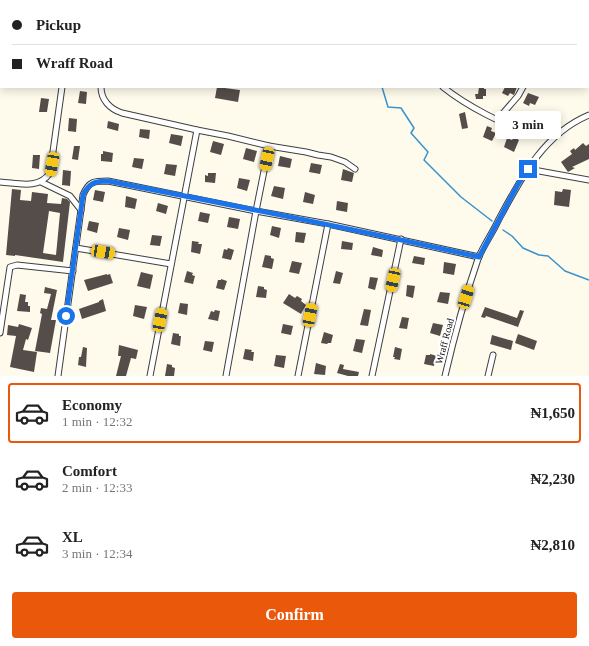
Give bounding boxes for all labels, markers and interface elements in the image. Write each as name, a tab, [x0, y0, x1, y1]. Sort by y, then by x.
text: Pickup	[36, 17, 81, 33]
text: Wraff Road	[36, 55, 113, 71]
callout: 3 min	[495, 111, 561, 139]
text: 3 min	[512, 117, 544, 132]
car	[259, 146, 275, 172]
car	[44, 151, 60, 177]
route end	[519, 160, 537, 178]
car	[90, 244, 116, 260]
car	[385, 267, 401, 293]
car	[457, 284, 475, 310]
car	[302, 302, 318, 328]
route start	[57, 307, 75, 325]
car	[152, 307, 168, 333]
street label: Wraff Road	[433, 317, 456, 365]
icon: car	[14, 395, 50, 431]
text: Economy	[62, 397, 122, 413]
text: ₦1,650	[530, 405, 575, 421]
text: 1 min · 12:32	[62, 414, 132, 429]
icon: car	[14, 461, 50, 497]
text: Comfort	[62, 463, 117, 479]
text: ₦2,230	[530, 471, 575, 487]
text: 2 min · 12:33	[62, 480, 132, 495]
icon: car	[14, 527, 50, 563]
text: XL	[62, 529, 83, 545]
text: ₦2,810	[530, 537, 575, 553]
text: 3 min · 12:34	[62, 546, 132, 561]
button: Confirm	[12, 592, 577, 638]

